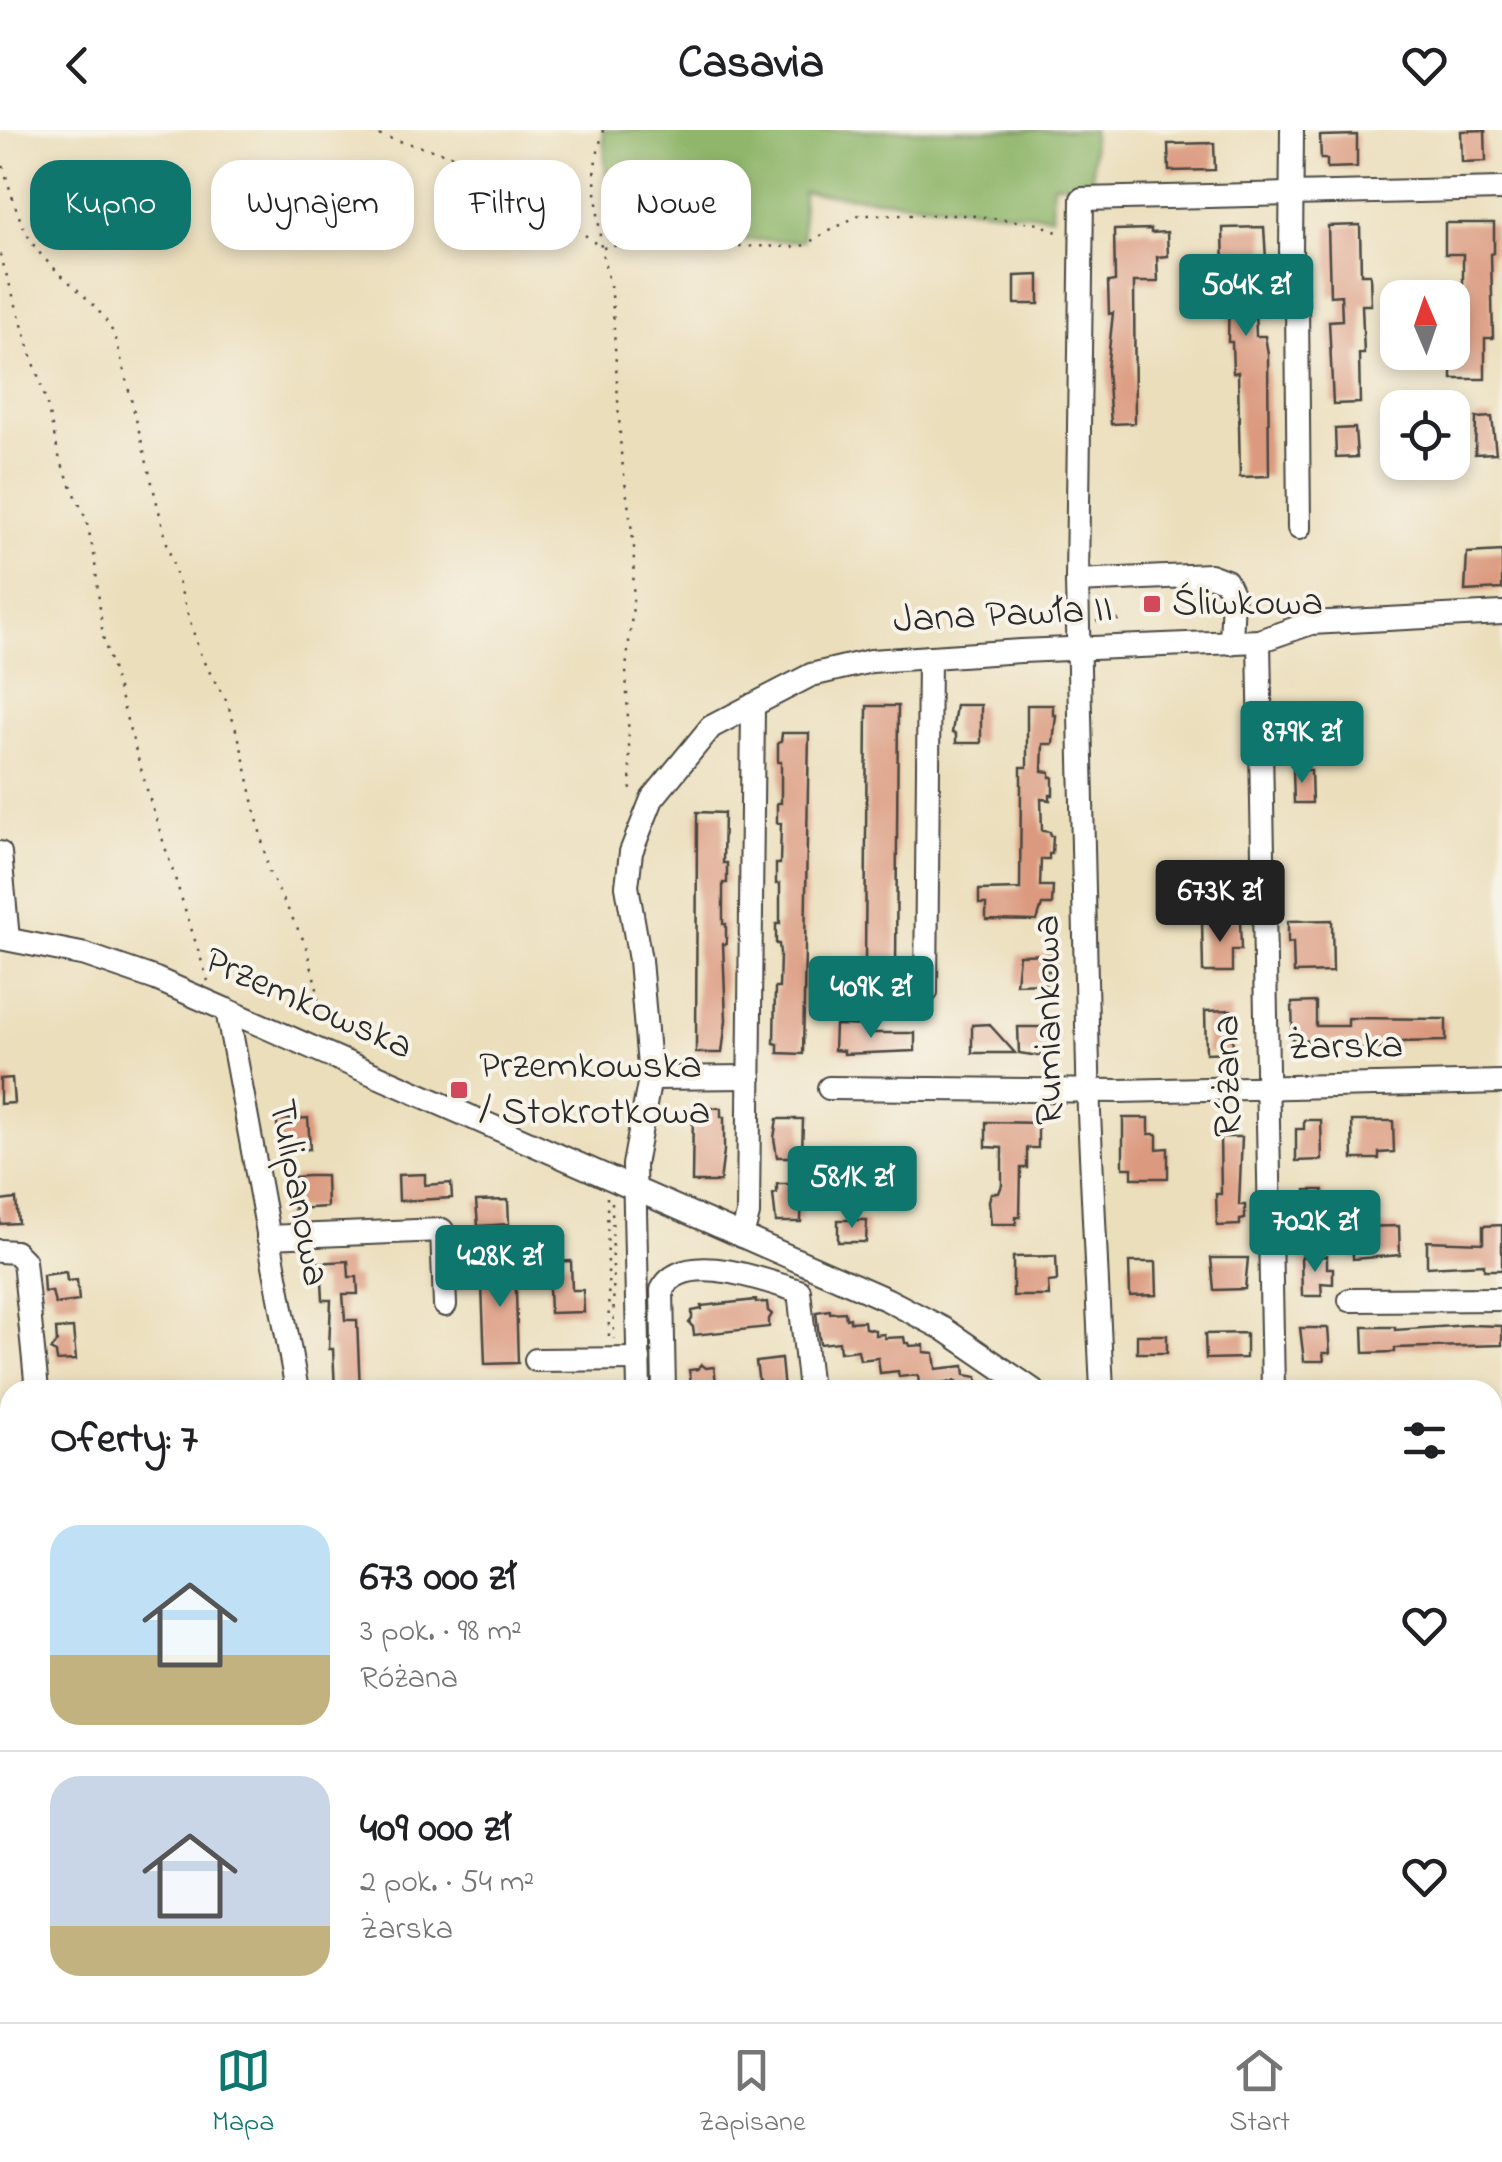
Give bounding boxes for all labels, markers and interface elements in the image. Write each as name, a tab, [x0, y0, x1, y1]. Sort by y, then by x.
text: Casavia	[678, 32, 824, 98]
icon: back	[50, 38, 105, 93]
icon: heart	[1397, 38, 1452, 93]
chip: Kupno	[30, 160, 191, 250]
chip: Wynajem	[211, 160, 414, 250]
chip: Filtry	[434, 160, 581, 250]
chip: Nowe	[601, 160, 751, 250]
pin: 504K zł	[1154, 254, 1338, 339]
text: 504K zł	[1201, 263, 1291, 310]
north arrow	[1380, 280, 1470, 370]
map controls	[1380, 280, 1470, 480]
button: locate	[1380, 390, 1470, 480]
place label: Śliwkowa	[1172, 575, 1323, 634]
street label: Jana Pawła II	[892, 581, 1114, 651]
marker: Śliwkowa	[1141, 593, 1163, 615]
pin: 879K zł	[1210, 701, 1394, 786]
text: 879K zł	[1262, 710, 1342, 757]
pin: 673K zł	[1128, 860, 1312, 945]
text: 673K zł	[1178, 869, 1262, 916]
street label: Rumiankowa	[1019, 914, 1081, 1126]
street label: Przemkowska	[194, 933, 422, 1077]
pin: 409K zł	[779, 956, 963, 1041]
text: 409K zł	[831, 965, 911, 1012]
street label: Różana	[1198, 1014, 1260, 1138]
street label: Żarska	[1286, 1017, 1404, 1079]
place label: Przemkowska / Stokrotkowa	[479, 1038, 710, 1143]
marker: Przemkowska / Stokrotkowa	[448, 1079, 470, 1101]
street label: Tulipanowa	[250, 1095, 344, 1291]
pin: 581K zł	[760, 1146, 944, 1231]
text: 581K zł	[810, 1155, 894, 1202]
pin: 702K zł	[1223, 1190, 1407, 1275]
text: 702K zł	[1271, 1199, 1359, 1246]
pin: 428K zł	[408, 1225, 592, 1310]
text: 428K zł	[457, 1234, 543, 1281]
text: Oferty: 7	[50, 1410, 198, 1471]
icon: filters	[1397, 1413, 1452, 1468]
text: 673 000 zł	[360, 1548, 516, 1609]
icon: home	[130, 1565, 250, 1685]
icon: heart	[1397, 1598, 1452, 1653]
text: 3 pok. · 98 m²	[360, 1609, 522, 1656]
text: Różana	[360, 1656, 458, 1703]
text: 409 000 zł	[360, 1799, 511, 1860]
icon: home	[130, 1816, 250, 1936]
icon: heart	[1397, 1849, 1452, 1904]
text: 2 pok. · 54 m²	[360, 1860, 534, 1907]
text: Żarska	[360, 1907, 453, 1954]
tab: Mapa	[212, 2043, 274, 2144]
tab: Zapisane	[698, 2043, 805, 2144]
tab: Start	[1229, 2043, 1290, 2144]

